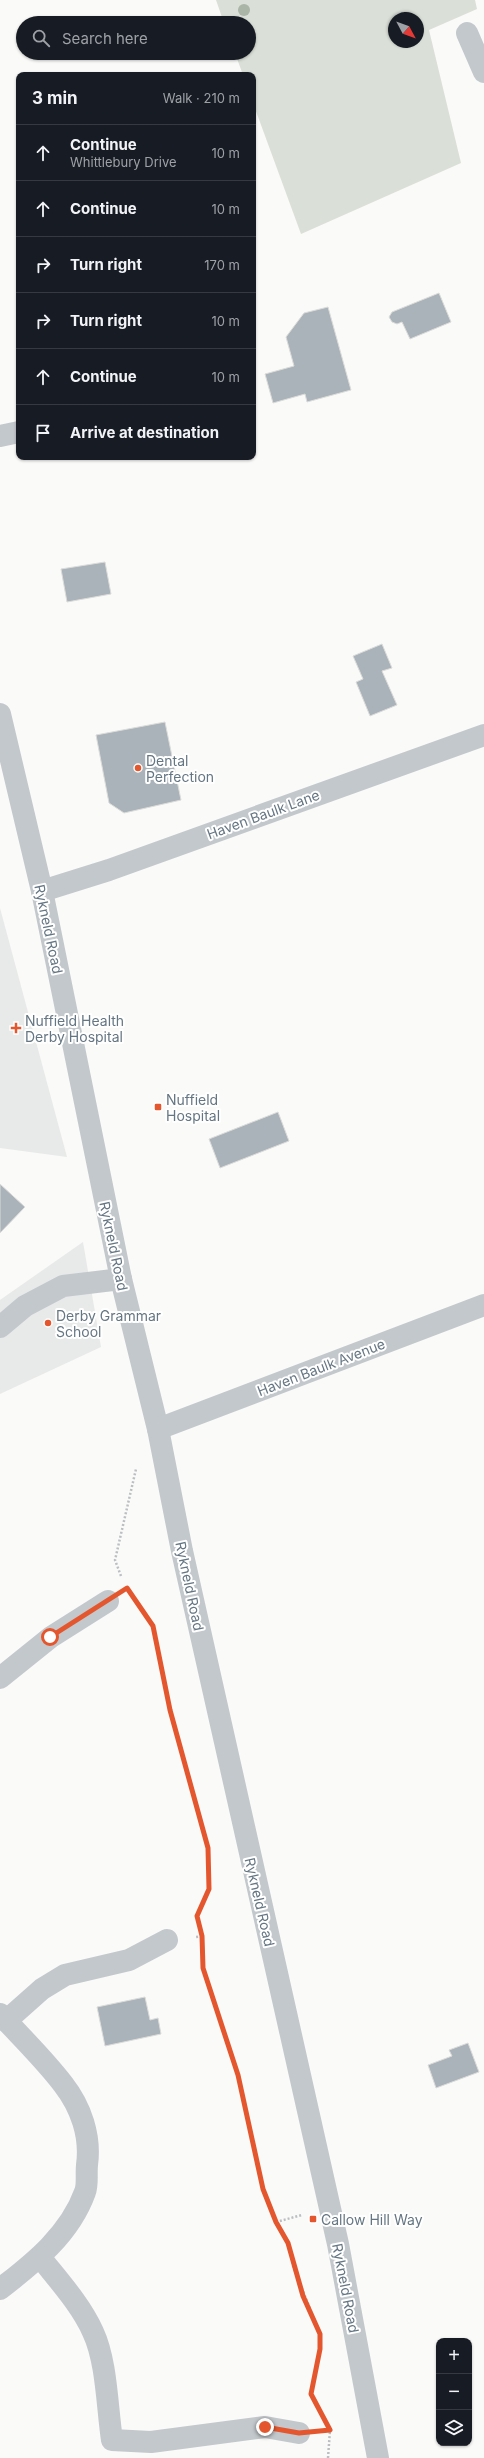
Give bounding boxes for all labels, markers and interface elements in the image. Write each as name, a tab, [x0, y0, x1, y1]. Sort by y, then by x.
north arrow	[388, 12, 424, 48]
search box	[16, 16, 256, 60]
icon: search	[30, 27, 52, 49]
text: Search here	[62, 29, 148, 48]
text: 3 min	[32, 88, 78, 108]
text: Walk · 210 m	[163, 90, 240, 106]
text: Continue	[70, 135, 137, 154]
icon: ahead	[32, 142, 54, 164]
text: 10 m	[211, 145, 240, 161]
text: Whittlebury Drive	[70, 154, 177, 170]
icon: ahead	[32, 198, 54, 220]
text: Continue	[70, 199, 137, 218]
text: 10 m	[211, 201, 240, 217]
icon: right	[32, 254, 54, 276]
text: Turn right	[70, 255, 142, 274]
text: 170 m	[204, 257, 240, 273]
icon: right	[32, 310, 54, 332]
text: Turn right	[70, 311, 142, 330]
text: 10 m	[211, 313, 240, 329]
icon: ahead	[32, 366, 54, 388]
text: Continue	[70, 367, 137, 386]
text: 10 m	[211, 369, 240, 385]
icon: arrive	[32, 422, 54, 444]
text: Arrive at destination	[70, 423, 219, 442]
place label: Dental Perfection	[146, 752, 214, 785]
marker: Dental Perfection	[133, 763, 143, 773]
street label: Haven Baulk Lane	[204, 786, 322, 842]
street label: Rykneld Road	[31, 883, 67, 975]
place label: Nuffield Health Derby Hospital	[25, 1012, 124, 1045]
marker: Nuffield Health Derby Hospital	[10, 1022, 22, 1034]
place label: Nuffield Hospital	[166, 1091, 220, 1124]
marker: Nuffield Hospital	[153, 1102, 163, 1112]
street label: Rykneld Road	[96, 1200, 132, 1292]
place label: Derby Grammar School	[56, 1307, 161, 1340]
marker: Derby Grammar School	[43, 1318, 53, 1328]
street label: Haven Baulk Avenue	[255, 1335, 387, 1399]
street label: Rykneld Road	[172, 1540, 208, 1632]
route start	[41, 1628, 59, 1646]
street label: Rykneld Road	[242, 1856, 278, 1948]
place label: Callow Hill Way	[321, 2211, 423, 2228]
marker: Callow Hill Way	[308, 2214, 318, 2224]
street label: Rykneld Road	[329, 2242, 363, 2334]
map controls	[436, 2338, 472, 2446]
button: +	[436, 2338, 472, 2374]
button: −	[436, 2374, 472, 2410]
button: layers	[436, 2410, 472, 2446]
route end	[256, 2418, 274, 2436]

